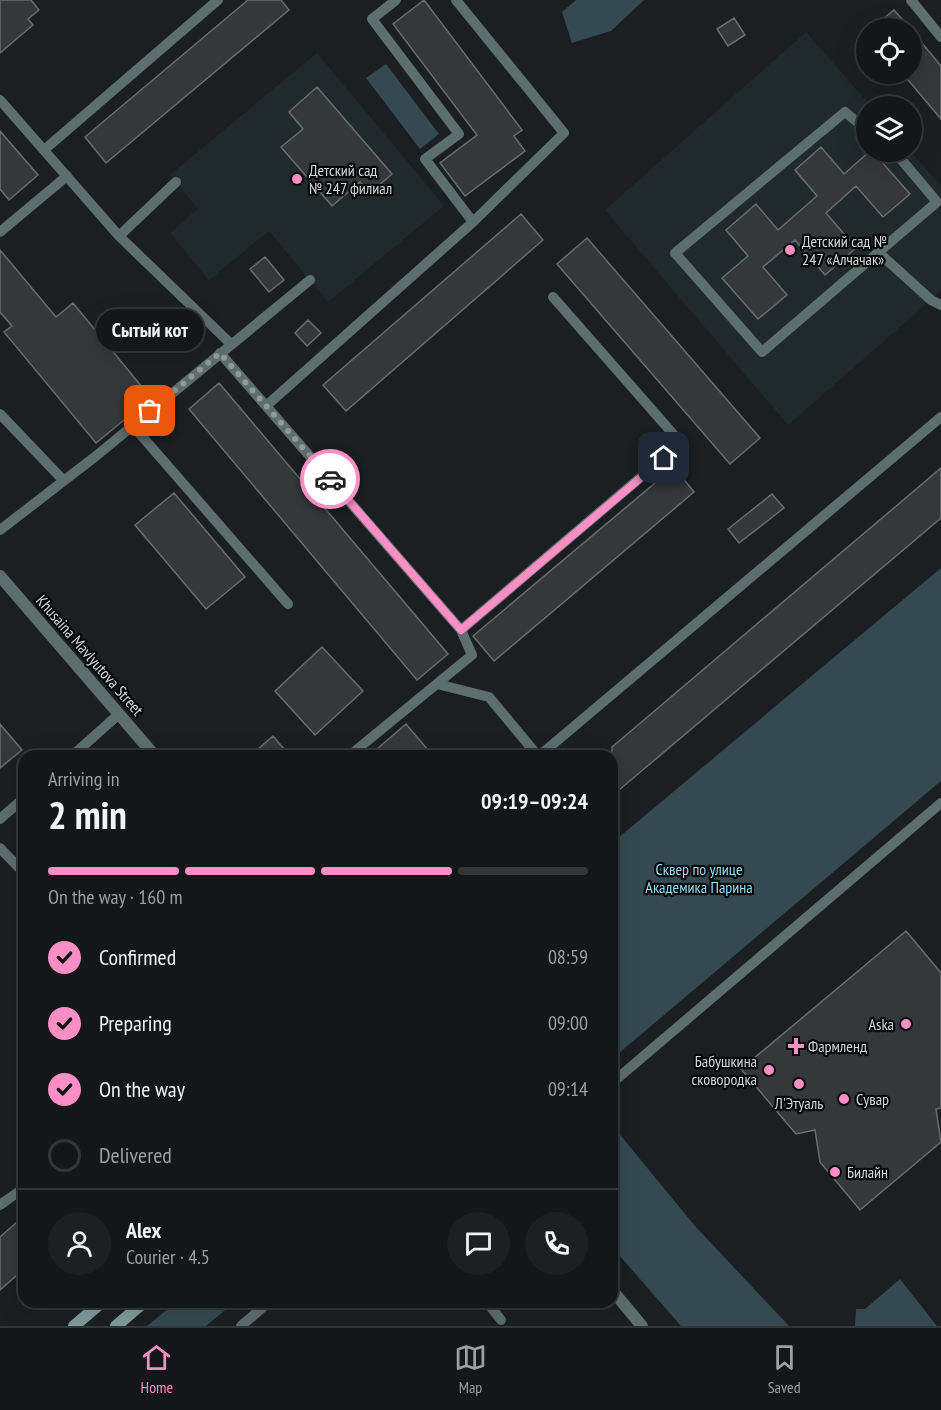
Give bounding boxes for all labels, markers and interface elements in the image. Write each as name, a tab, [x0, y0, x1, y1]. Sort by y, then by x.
map controls	[856, 18, 922, 162]
button: locate	[856, 18, 922, 84]
button: layers	[856, 96, 922, 162]
place label: Детский сад № 247 филиал	[309, 160, 392, 198]
marker: Детский сад № 247 филиал	[290, 172, 304, 186]
place label: Детский сад № 247 «Алчачак»	[802, 231, 887, 269]
marker: Детский сад № 247 «Алчачак»	[783, 243, 797, 257]
callout: Сытый кот	[96, 309, 204, 351]
text: Сытый кот	[112, 317, 188, 343]
pin	[124, 385, 175, 436]
icon: bag	[133, 394, 166, 427]
pin	[638, 432, 689, 483]
icon: home	[647, 441, 680, 474]
courier	[300, 449, 360, 509]
icon: car	[314, 463, 347, 496]
street label: Khusaina Mavlyutova Street	[32, 590, 148, 720]
text: Arriving in	[48, 766, 120, 792]
text: 09:19–09:24	[481, 787, 588, 815]
text: 2 min	[48, 789, 127, 840]
park label: Сквер по улице Академика Парина	[645, 859, 753, 897]
text: On the way · 160 m	[48, 884, 183, 910]
icon: check	[48, 941, 81, 974]
text: Confirmed	[99, 943, 176, 971]
text: 08:59	[548, 944, 588, 970]
icon: check	[48, 1007, 81, 1040]
text: Preparing	[99, 1009, 172, 1037]
text: 09:00	[548, 1010, 588, 1036]
place label: Aska	[868, 1014, 894, 1034]
marker: Aska	[899, 1017, 913, 1031]
place label: Фармленд	[808, 1036, 867, 1056]
marker: Фармленд	[789, 1039, 803, 1053]
place label: Бабушкина сковородка	[691, 1051, 757, 1089]
marker: Бабушкина сковородка	[762, 1063, 776, 1077]
icon: check	[48, 1073, 81, 1106]
text: On the way	[99, 1075, 185, 1103]
text: 09:14	[548, 1076, 588, 1102]
marker: Л'Этуаль	[792, 1077, 806, 1091]
place label: Сувар	[856, 1089, 889, 1109]
marker: Сувар	[837, 1092, 851, 1106]
place label: Л'Этуаль	[774, 1093, 823, 1113]
text: Delivered	[99, 1141, 172, 1169]
place label: Билайн	[847, 1162, 888, 1182]
marker: Билайн	[828, 1165, 842, 1179]
button: person	[48, 1212, 111, 1275]
button: chat	[447, 1212, 510, 1275]
button: phone	[525, 1212, 588, 1275]
text: Alex	[126, 1216, 161, 1244]
text: Courier · 4.5	[126, 1244, 210, 1270]
tab: Home	[140, 1341, 173, 1397]
tab: Map	[454, 1341, 487, 1397]
tab: Saved	[768, 1341, 801, 1397]

